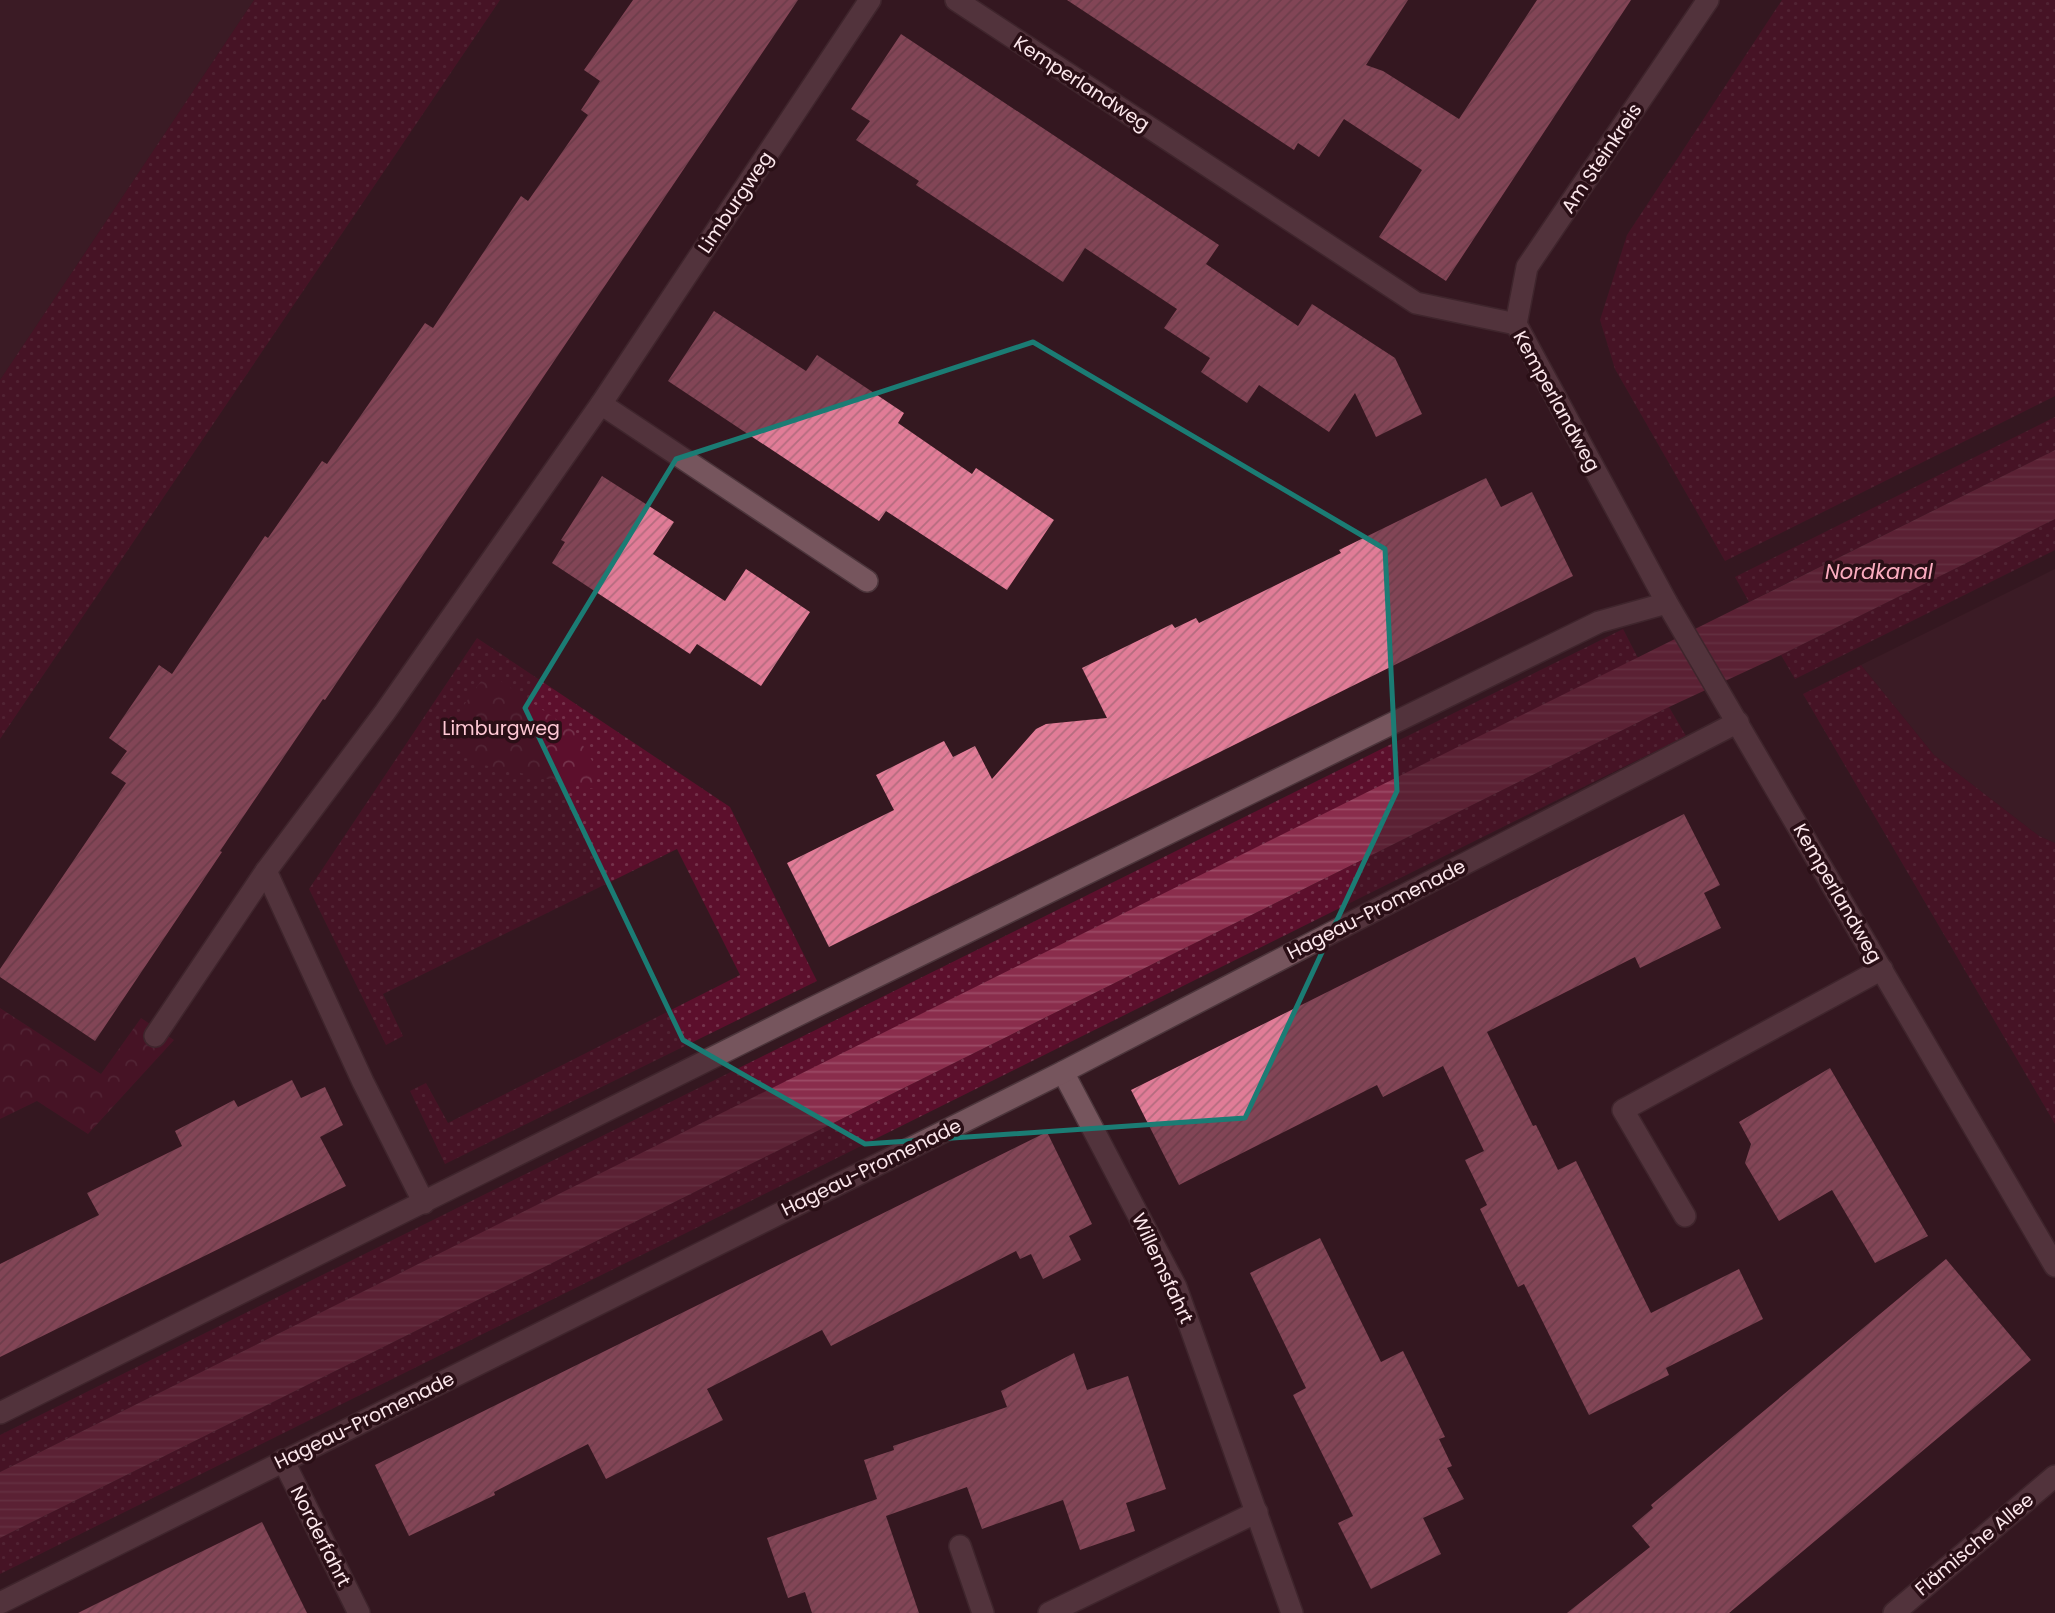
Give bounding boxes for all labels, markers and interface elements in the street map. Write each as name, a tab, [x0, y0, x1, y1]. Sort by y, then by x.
street label: Kemperlandweg	[1008, 29, 1155, 138]
street label: Am Steinkreis	[1555, 98, 1648, 219]
street label: Limburgweg	[691, 146, 779, 259]
street label: Kemperlandweg	[1507, 326, 1606, 477]
water label: Nordkanal	[1825, 557, 1934, 586]
park label: Limburgweg	[442, 715, 560, 742]
street label: Kemperlandweg	[1787, 818, 1889, 968]
street label: Hageau-Promenade	[1282, 853, 1470, 966]
street label: Hageau-Promenade	[777, 1112, 966, 1223]
street label: Willemsfahrt	[1125, 1209, 1200, 1328]
street label: Hageau-Promenade	[270, 1365, 459, 1476]
street label: Norderfahrt	[284, 1481, 357, 1591]
street label: Flämische Allee	[1909, 1487, 2040, 1602]

